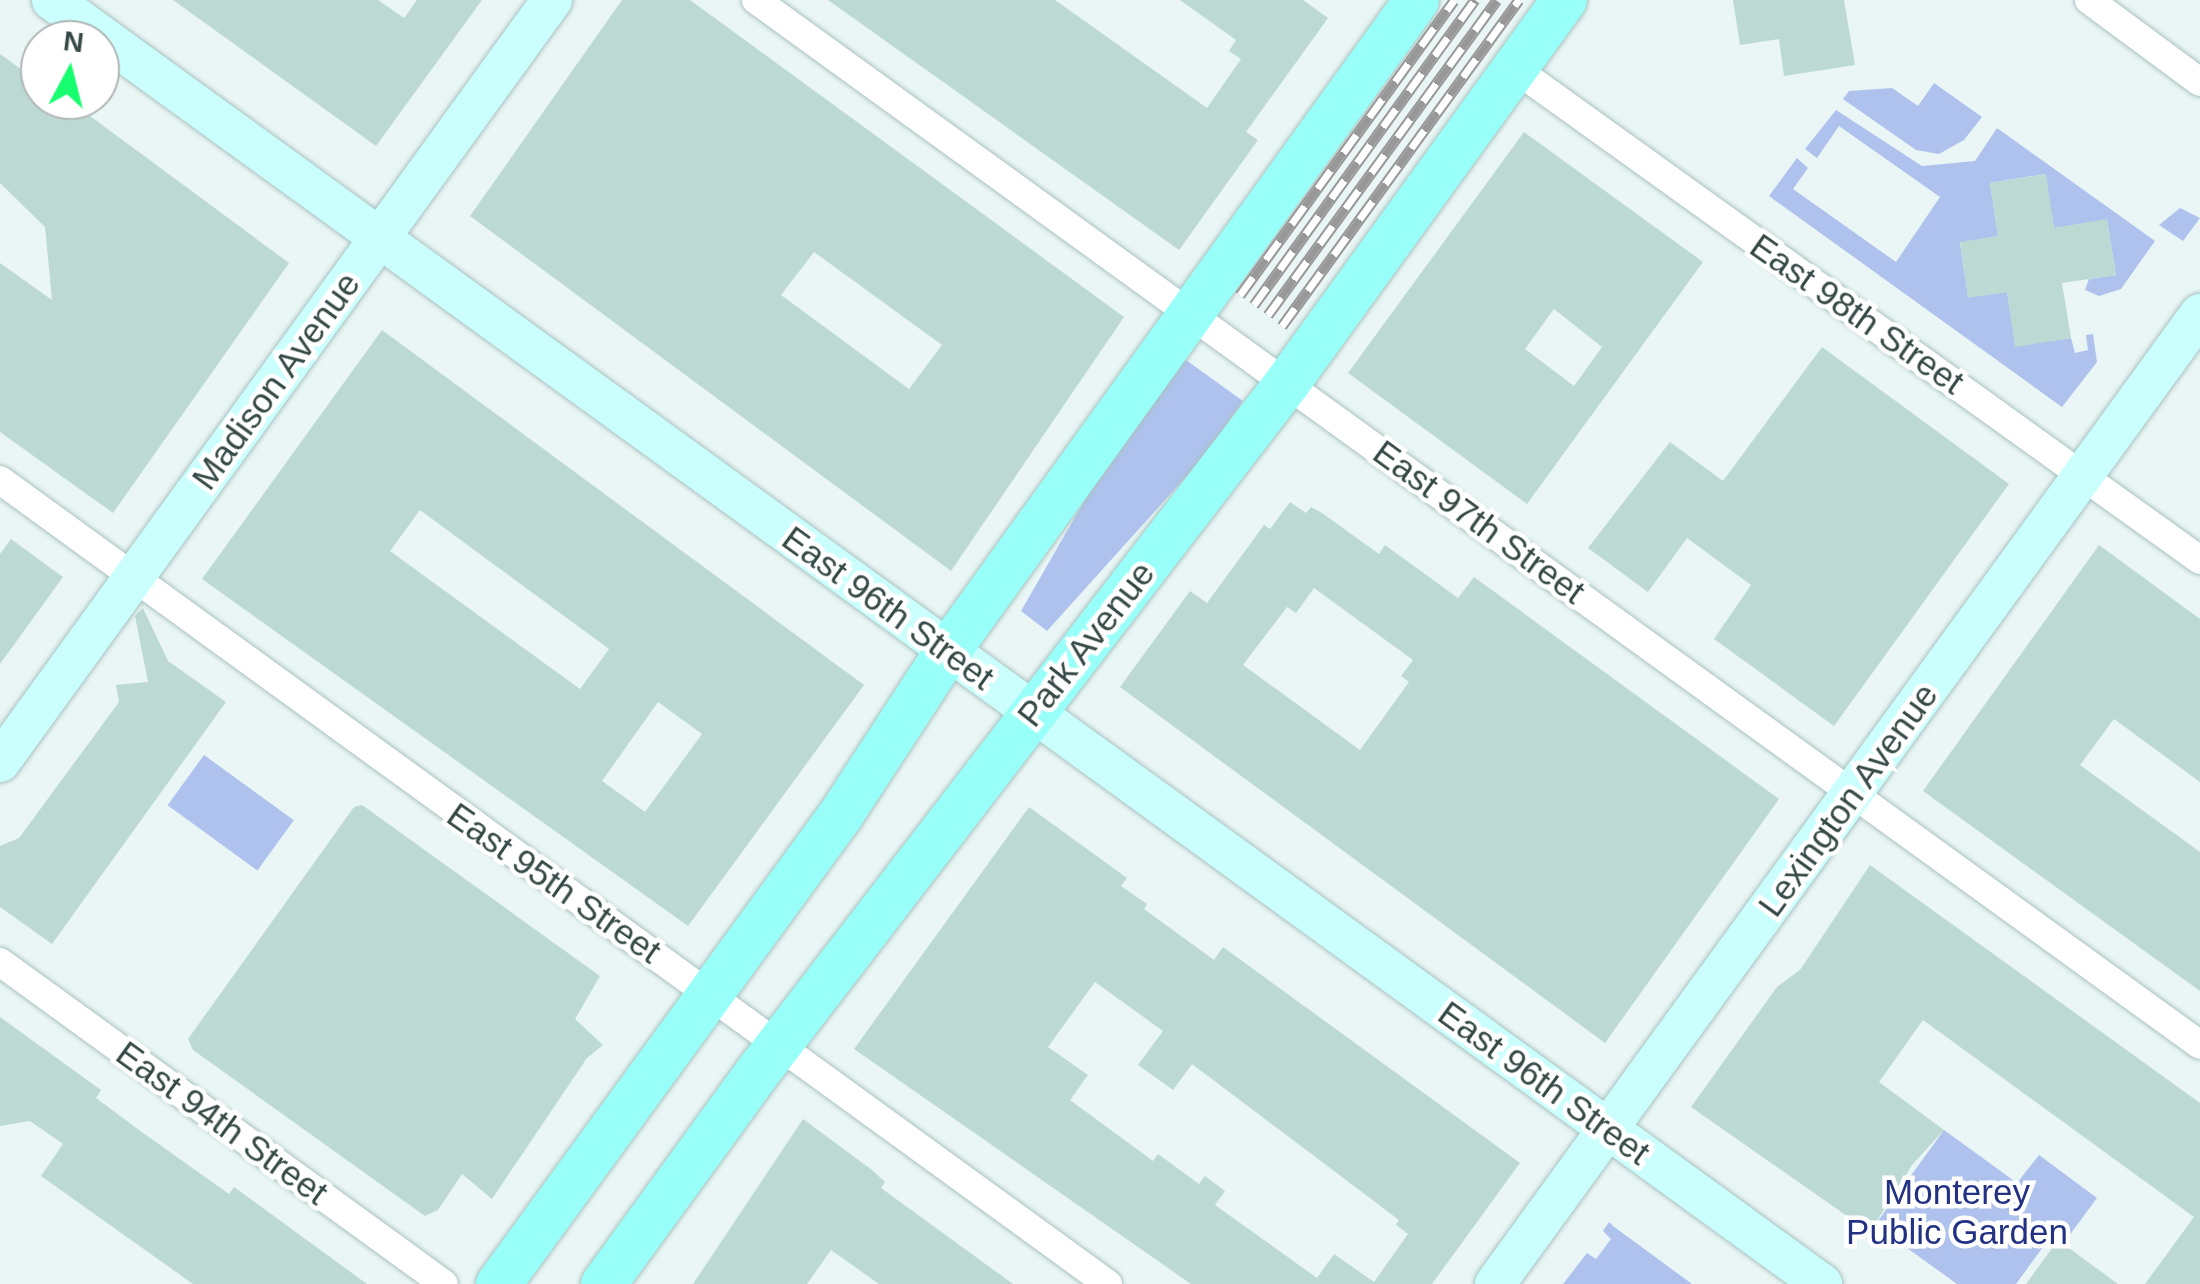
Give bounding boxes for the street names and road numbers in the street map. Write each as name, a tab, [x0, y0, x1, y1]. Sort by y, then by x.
street label: East 98th Street	[1742, 225, 1972, 403]
street label: Madison Avenue	[183, 263, 369, 499]
street label: East 97th Street	[1365, 431, 1593, 613]
street label: East 96th Street	[774, 517, 1002, 699]
street label: Park Avenue	[1008, 552, 1164, 736]
street label: Lexington Avenue	[1749, 675, 1947, 925]
street label: East 95th Street	[439, 794, 669, 972]
street label: East 96th Street	[1430, 992, 1658, 1174]
street label: East 94th Street	[108, 1032, 336, 1214]

